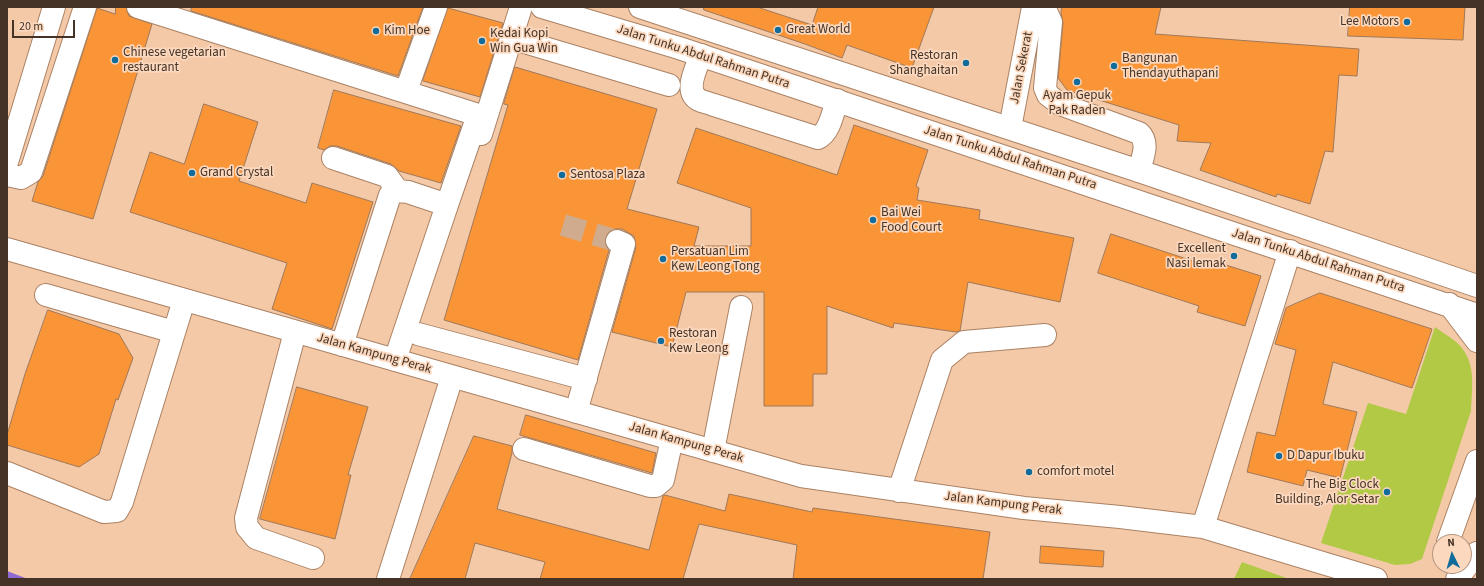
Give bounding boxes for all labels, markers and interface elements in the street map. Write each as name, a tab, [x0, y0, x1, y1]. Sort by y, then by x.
scale bar	[14, 12, 77, 38]
place label: Lee Motors	[1340, 14, 1399, 30]
marker: Lee Motors	[1402, 17, 1412, 27]
text: 20 m	[19, 18, 43, 35]
street label: Jalan Tunku Abdul Rahman Putra	[615, 22, 791, 92]
place label: Great World	[786, 22, 850, 38]
place label: Kim Hoe	[384, 23, 430, 39]
marker: Great World	[773, 25, 783, 35]
marker: Kim Hoe	[371, 26, 381, 36]
place label: Kedai Kopi Win Gua Win	[490, 26, 558, 57]
street label: Jalan Sekerat	[1007, 31, 1037, 105]
marker: Kedai Kopi Win Gua Win	[477, 36, 487, 46]
place label: Chinese vegetarian restaurant	[123, 45, 226, 76]
place label: Restoran Shanghaitan	[889, 48, 958, 79]
place label: Bangunan Thendayuthapani	[1122, 51, 1218, 82]
marker: Chinese vegetarian restaurant	[110, 55, 120, 65]
marker: Restoran Shanghaitan	[961, 58, 971, 68]
marker: Bangunan Thendayuthapani	[1109, 61, 1119, 71]
marker: Ayam Gepuk Pak Raden	[1072, 77, 1082, 87]
place label: Ayam Gepuk Pak Raden	[1043, 88, 1111, 119]
street label: Jalan Tunku Abdul Rahman Putra	[922, 123, 1098, 193]
place label: Grand Crystal	[200, 165, 273, 181]
place label: Sentosa Plaza	[570, 167, 645, 183]
marker: Grand Crystal	[187, 168, 197, 178]
marker: Sentosa Plaza	[557, 170, 567, 180]
place label: Bai Wei Food Court	[881, 205, 942, 236]
marker: Bai Wei Food Court	[868, 215, 878, 225]
street label: Jalan Tunku Abdul Rahman Putra	[1230, 226, 1406, 296]
place label: Excellent Nasi lemak	[1166, 241, 1226, 272]
place label: Persatuan Lim Kew Leong Tong	[671, 244, 760, 275]
marker: Excellent Nasi lemak	[1229, 251, 1239, 261]
marker: Persatuan Lim Kew Leong Tong	[658, 254, 668, 264]
place label: Restoran Kew Leong	[669, 326, 728, 357]
street label: Jalan Kampung Perak	[315, 330, 433, 378]
marker: Restoran Kew Leong	[656, 336, 666, 346]
street label: Jalan Kampung Perak	[627, 419, 745, 467]
place label: D Dapur Ibuku	[1287, 448, 1365, 464]
marker: D Dapur Ibuku	[1274, 451, 1284, 461]
place label: comfort motel	[1037, 464, 1114, 480]
marker: comfort motel	[1024, 467, 1034, 477]
place label: The Big Clock Building, Alor Setar	[1275, 477, 1379, 508]
marker: The Big Clock Building, Alor Setar	[1382, 487, 1392, 497]
street label: Jalan Kampung Perak	[943, 489, 1063, 519]
north arrow	[1432, 534, 1472, 574]
text: N	[1447, 535, 1455, 550]

